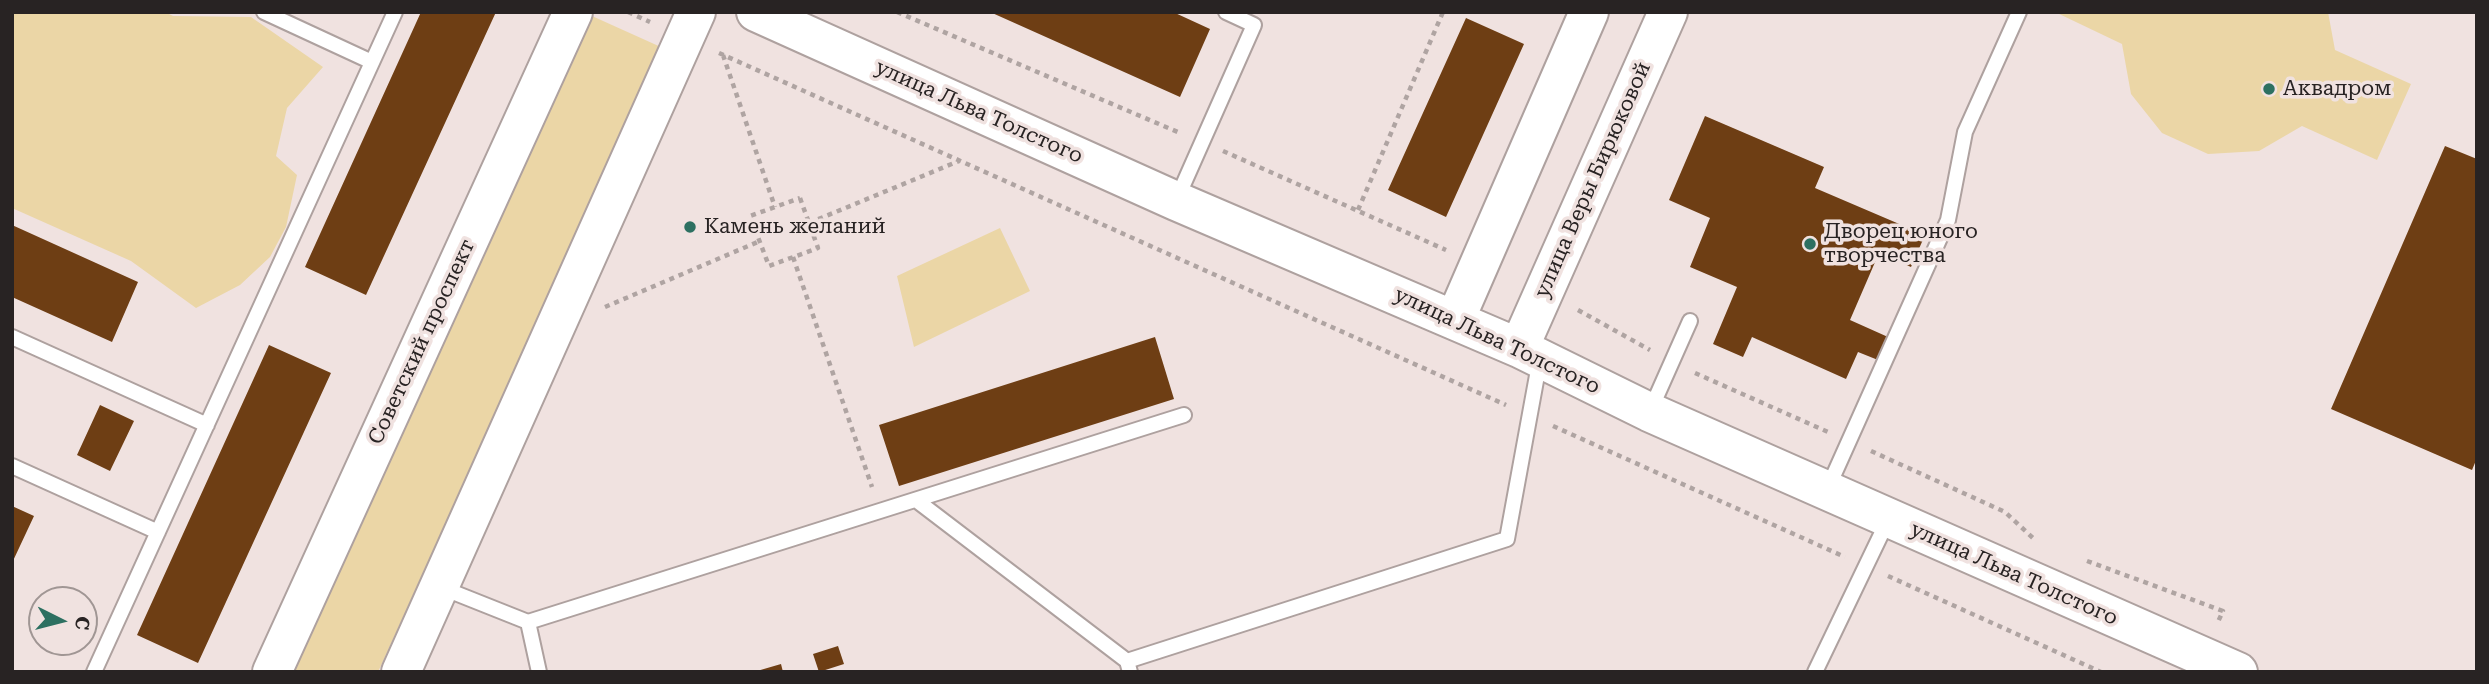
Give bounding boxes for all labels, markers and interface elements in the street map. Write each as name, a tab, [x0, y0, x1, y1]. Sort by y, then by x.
street label: улица Льва Толстого	[871, 55, 1087, 169]
street label: улица Веры Бирюковой	[1530, 58, 1656, 302]
place label: Аквадром	[2283, 76, 2391, 102]
marker: Аквадром	[2261, 81, 2277, 97]
place label: Камень желаний	[704, 214, 886, 240]
marker: Камень желаний	[682, 219, 698, 235]
place label: Дворец юного творчества	[1824, 219, 1978, 269]
street label: Советский проспект	[363, 235, 481, 449]
marker: Дворец юного творчества	[1802, 236, 1818, 252]
street label: улица Льва Толстого	[1390, 282, 1604, 400]
street label: улица Льва Толстого	[1906, 517, 2122, 631]
north arrow	[28, 586, 98, 656]
text: С	[70, 615, 95, 631]

